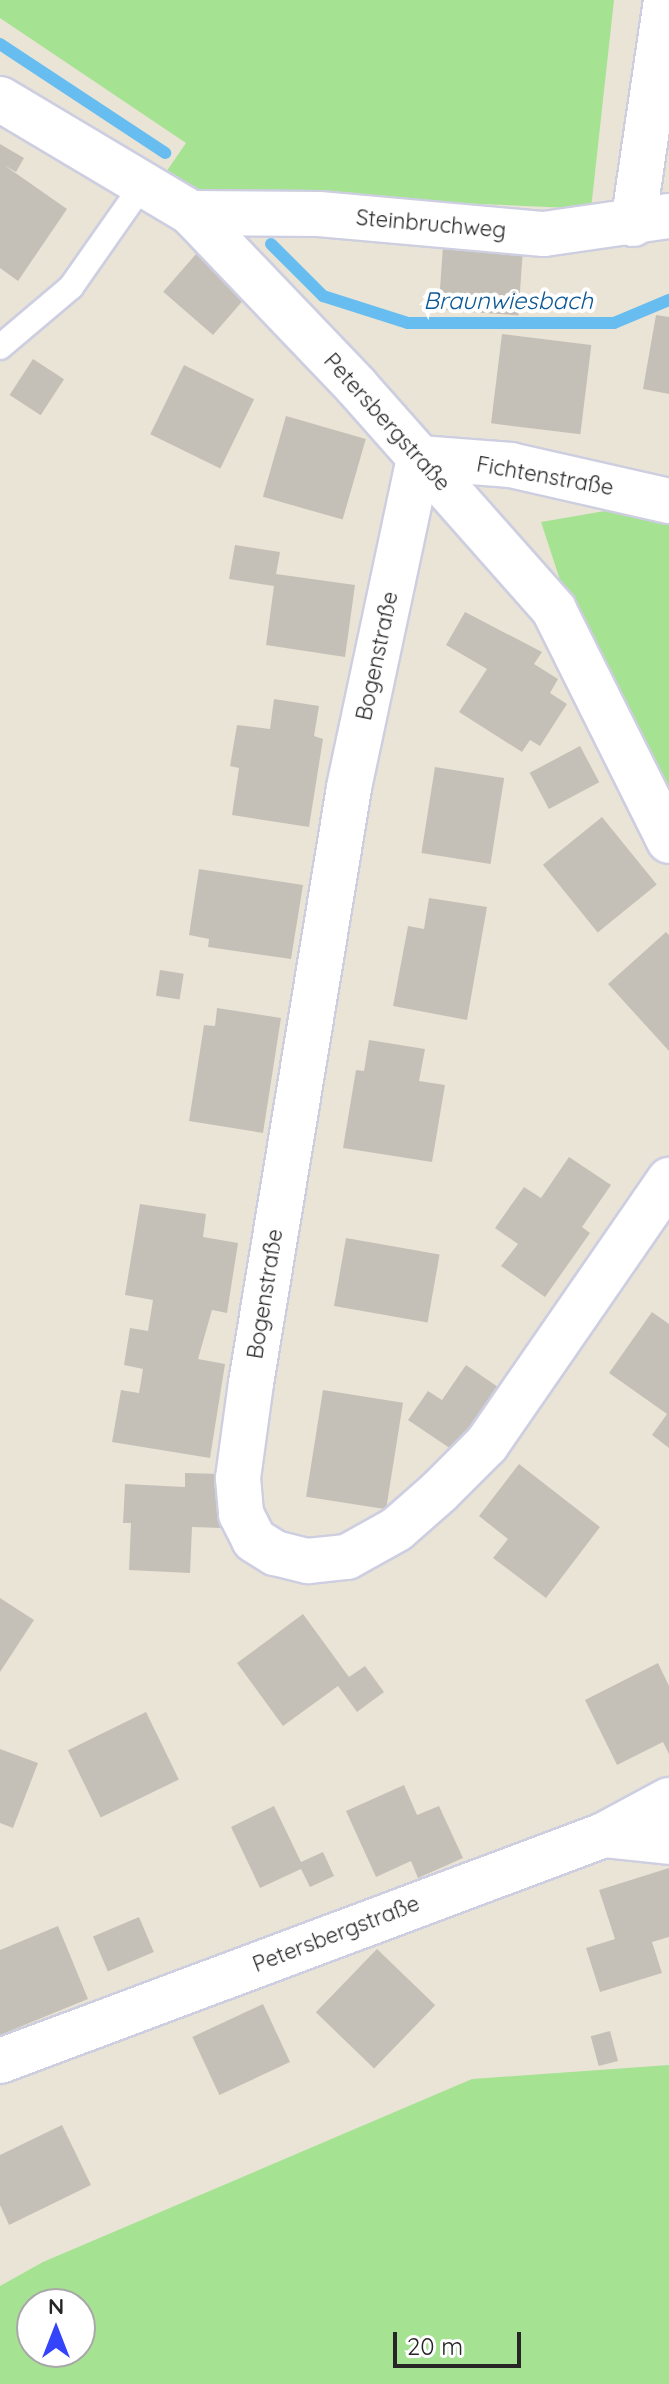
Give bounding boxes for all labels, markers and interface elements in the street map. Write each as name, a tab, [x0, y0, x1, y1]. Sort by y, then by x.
street label: Steinbruchweg	[355, 204, 507, 244]
water label: Braunwiesbach	[423, 287, 593, 315]
street label: Petersbergstraße	[318, 348, 456, 496]
street label: Fichtenstraße	[474, 451, 616, 501]
street label: Bogenstraße	[350, 589, 404, 723]
street label: Bogenstraße	[242, 1227, 288, 1361]
street label: Petersbergstraße	[249, 1890, 423, 1978]
north arrow	[16, 2288, 96, 2368]
text: N	[48, 2292, 64, 2320]
scale bar	[397, 2316, 525, 2366]
text: 20 m	[407, 2331, 463, 2361]

